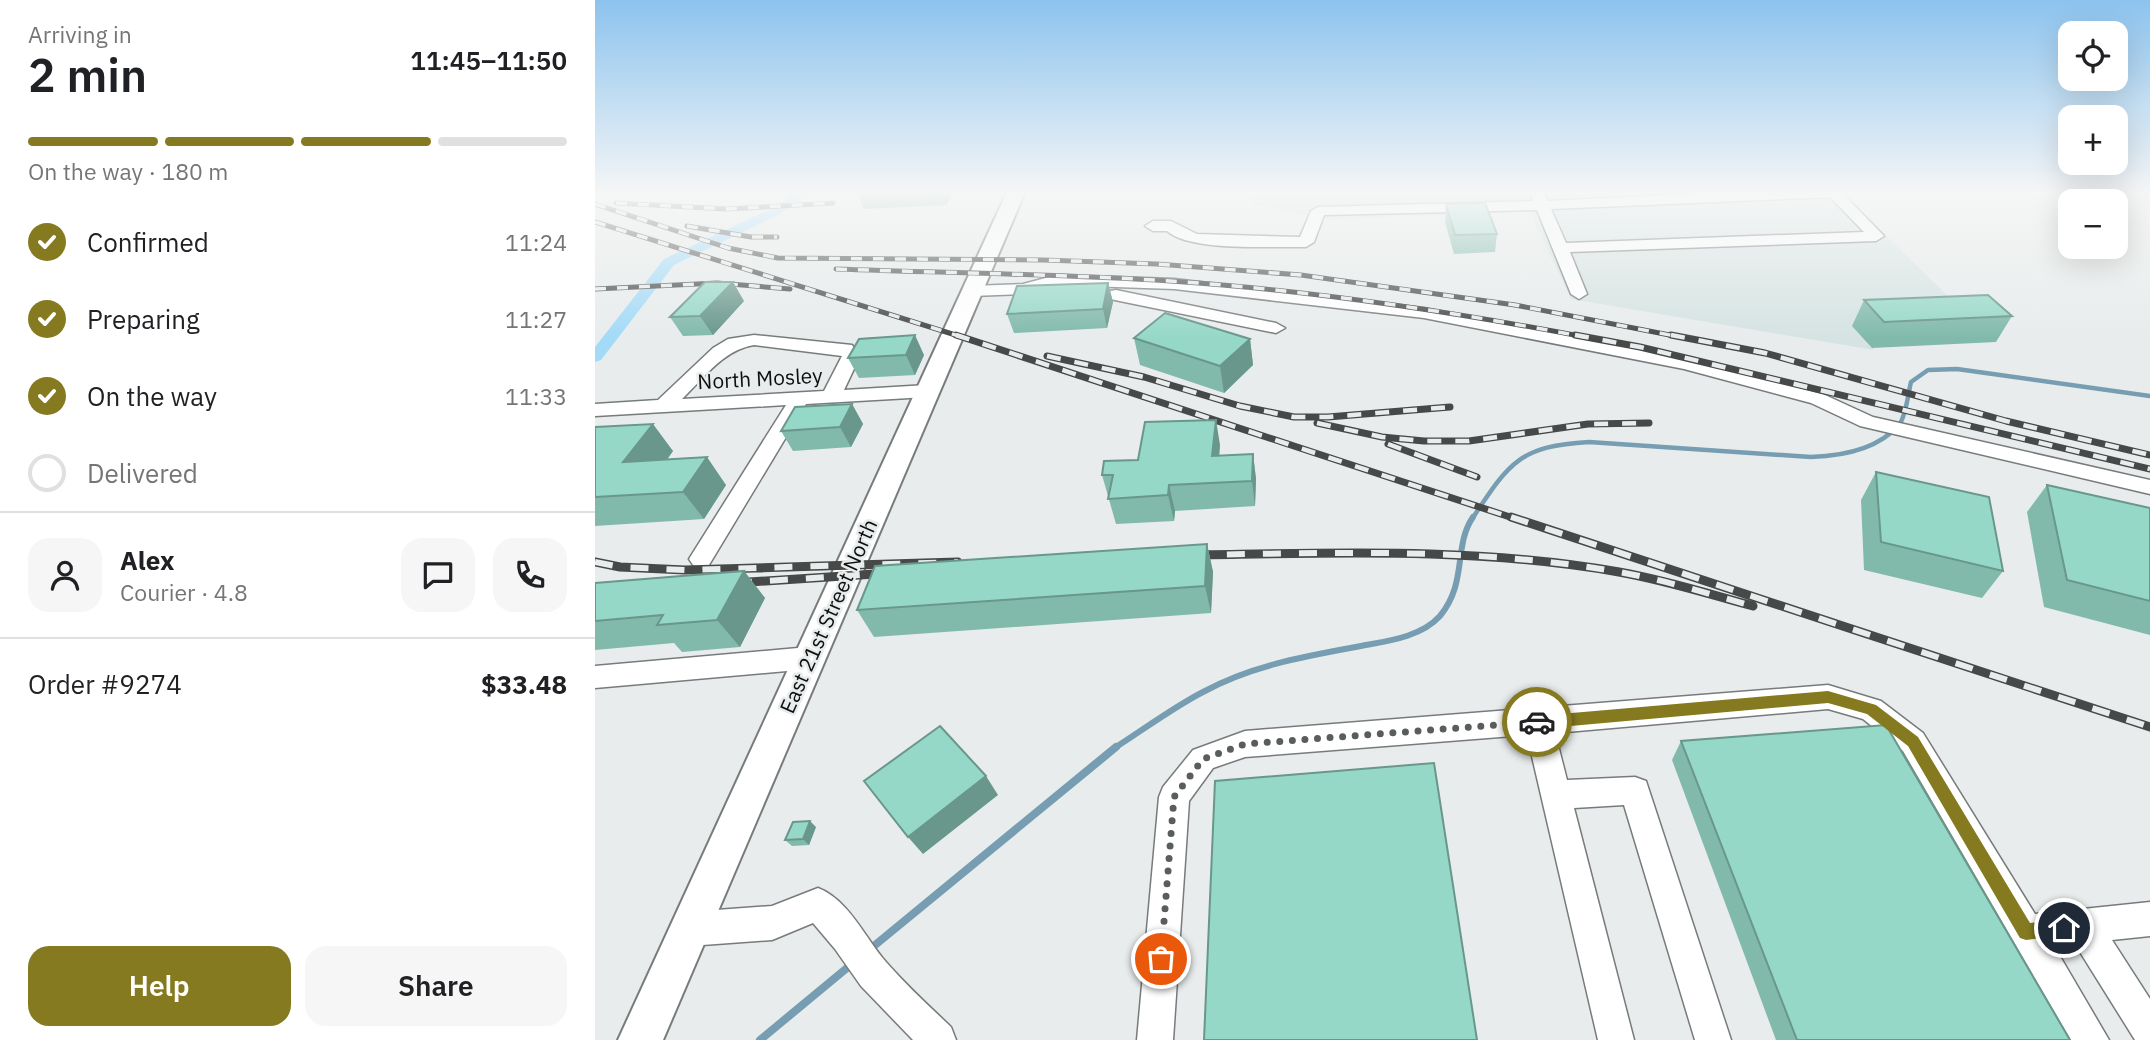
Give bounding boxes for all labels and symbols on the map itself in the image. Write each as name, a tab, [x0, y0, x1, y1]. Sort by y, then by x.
street label: North Mosley	[697, 361, 824, 395]
street label: East 21st Street North	[773, 515, 883, 717]
courier	[1502, 687, 1572, 757]
pin	[2034, 898, 2094, 958]
pin	[1131, 929, 1191, 989]

